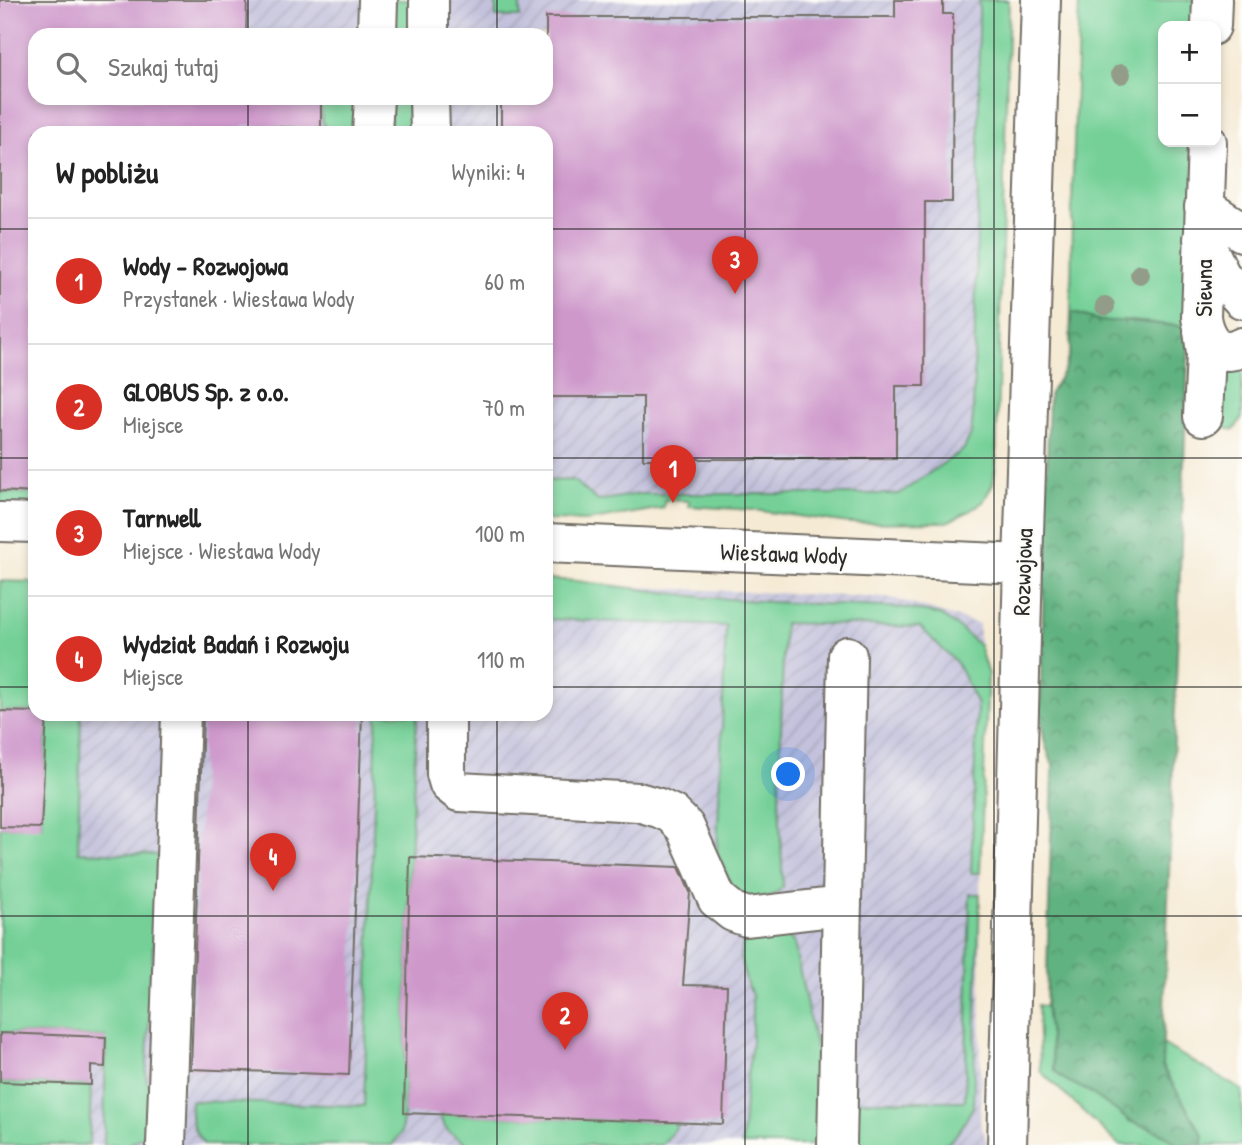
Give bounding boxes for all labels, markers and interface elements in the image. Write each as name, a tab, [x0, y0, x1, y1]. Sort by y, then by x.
map controls	[1158, 21, 1221, 147]
button: +	[1158, 21, 1221, 84]
search box	[28, 28, 553, 105]
icon: search	[52, 48, 90, 86]
text: Szukaj tutaj	[108, 49, 219, 84]
button: −	[1158, 84, 1221, 147]
text: W pobliżu	[56, 152, 158, 192]
text: Wyniki: 4	[452, 156, 525, 187]
pin: 3	[712, 236, 758, 294]
text: Wody - Rozwojowa	[123, 248, 288, 283]
street label: Siewna	[1187, 259, 1219, 317]
text: 1	[75, 266, 83, 297]
text: 60 m	[485, 266, 525, 297]
text: Przystanek · Wiesława Wody	[123, 283, 355, 314]
text: GLOBUS Sp. z o.o.	[123, 374, 289, 409]
text: 2	[74, 392, 84, 423]
text: 70 m	[482, 392, 525, 423]
text: Miejsce	[123, 409, 183, 440]
pin: 1	[650, 445, 696, 503]
text: Tarnwell	[123, 500, 201, 535]
text: 3	[74, 518, 84, 549]
text: 100 m	[475, 518, 525, 549]
street label: Rozwojowa	[1004, 528, 1040, 616]
text: Miejsce · Wiesława Wody	[123, 535, 321, 566]
street label: Wiesława Wody	[720, 535, 848, 571]
text: Wydział Badań i Rozwoju	[123, 626, 349, 661]
text: 4	[75, 644, 83, 675]
text: 110 m	[477, 644, 525, 675]
text: Miejsce	[123, 661, 183, 692]
your location	[771, 757, 805, 791]
pin: 4	[250, 833, 296, 891]
pin: 2	[542, 992, 588, 1050]

